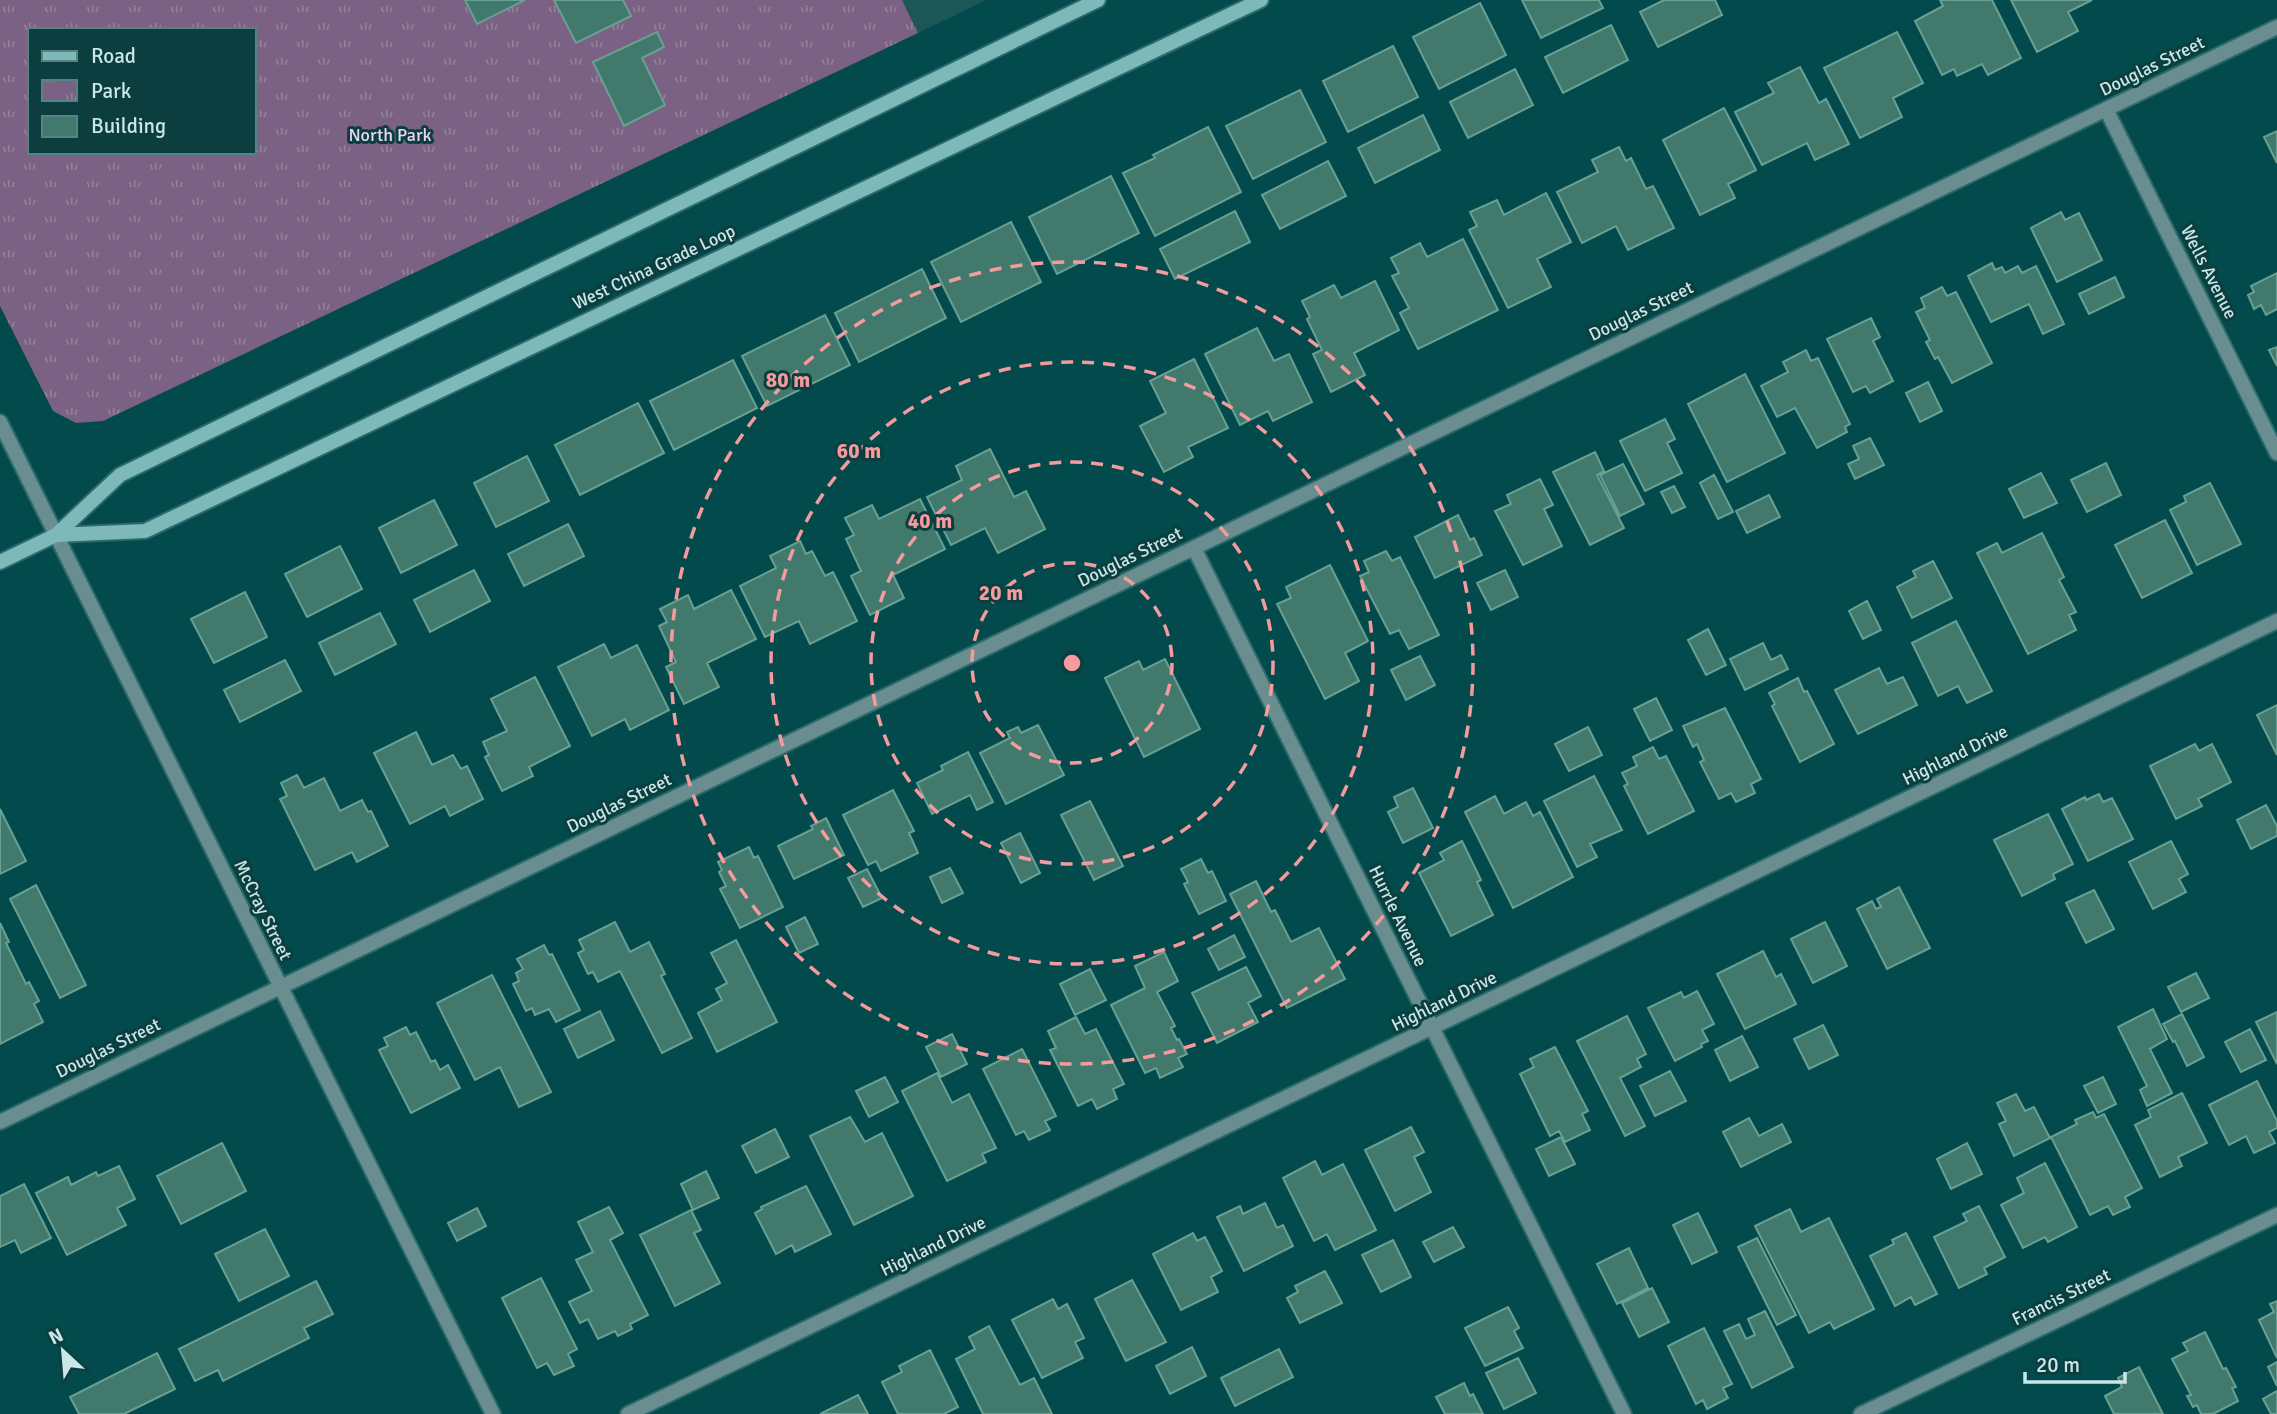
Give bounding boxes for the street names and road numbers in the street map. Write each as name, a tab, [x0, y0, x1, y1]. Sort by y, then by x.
street label: Douglas Street	[2096, 31, 2208, 101]
street label: West China Grade Loop	[569, 220, 739, 314]
street label: Wells Avenue	[2176, 222, 2242, 322]
street label: Douglas Street	[1585, 276, 1697, 346]
street label: Douglas Street	[1074, 522, 1186, 592]
street label: Highland Drive	[1899, 720, 2011, 790]
street label: Douglas Street	[563, 768, 675, 838]
street label: McCray Street	[229, 856, 297, 964]
street label: Hurrle Avenue	[1364, 862, 1432, 970]
street label: Highland Drive	[1388, 966, 1500, 1036]
street label: Douglas Street	[52, 1013, 164, 1083]
street label: Highland Drive	[877, 1211, 989, 1281]
street label: Francis Street	[2008, 1264, 2114, 1330]

